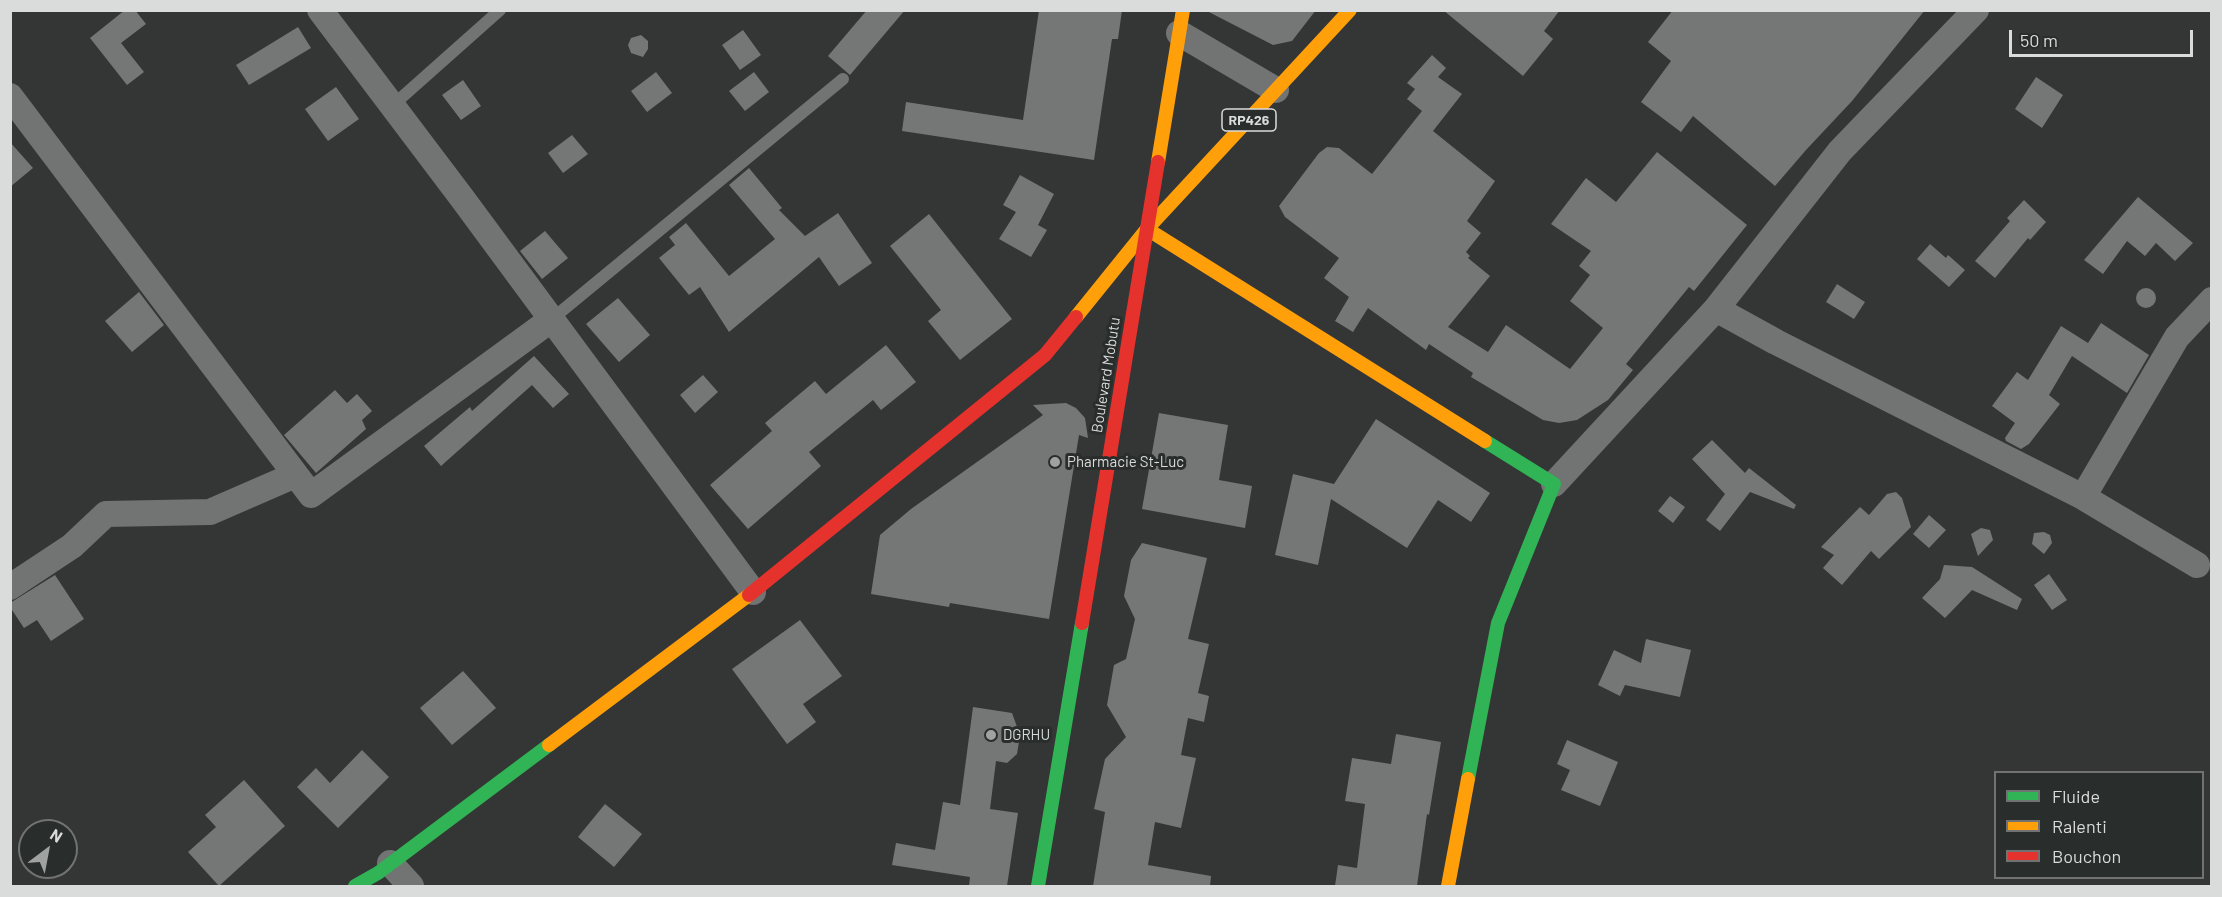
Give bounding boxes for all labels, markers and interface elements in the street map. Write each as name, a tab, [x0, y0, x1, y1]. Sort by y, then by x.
scale bar	[2012, 18, 2196, 56]
text: 50 m	[2020, 29, 2058, 51]
road number: RP426	[1222, 109, 1276, 131]
street label: Boulevard Mobutu	[1088, 316, 1124, 434]
place label: Pharmacie St-Luc	[1067, 453, 1184, 471]
marker: Pharmacie St-Luc	[1048, 455, 1062, 469]
place label: DGRHU	[1003, 726, 1050, 744]
marker: DGRHU	[984, 728, 998, 742]
legend	[1994, 771, 2204, 879]
text: Fluide	[2052, 785, 2100, 807]
text: Ralenti	[2052, 815, 2107, 837]
north arrow	[18, 819, 78, 879]
text: N	[47, 824, 66, 846]
text: Bouchon	[2052, 845, 2121, 867]

